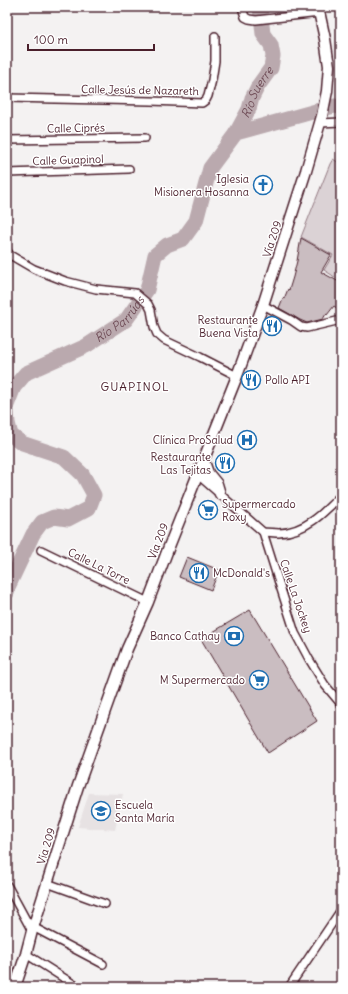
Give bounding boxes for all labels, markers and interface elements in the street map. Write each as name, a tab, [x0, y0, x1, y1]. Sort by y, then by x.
scale bar	[28, 26, 154, 52]
text: 100 m	[34, 32, 68, 47]
water label: Río Suerre	[238, 62, 277, 120]
street label: Calle Jesús de Nazareth	[81, 82, 199, 98]
street label: Calle Ciprés	[47, 120, 105, 136]
street label: Calle Guapinol	[32, 152, 104, 168]
place label: Iglesia Misionera Hosanna	[154, 172, 249, 199]
church icon: Iglesia Misionera Hosanna	[252, 174, 274, 196]
street label: Vía 209	[259, 219, 285, 259]
water label: Río Parrúas	[92, 292, 148, 345]
place label: Restaurante Buena Vista	[198, 313, 258, 340]
restaurant icon: Restaurante Buena Vista	[261, 315, 283, 337]
restaurant icon: Pollo API	[240, 369, 262, 391]
place label: Pollo API	[265, 373, 310, 387]
district label: GUAPINOL	[100, 379, 170, 394]
hospital icon: Clínica ProSalud	[236, 429, 258, 451]
place label: Clínica ProSalud	[153, 433, 234, 447]
place label: Restaurante Las Tejitas	[151, 450, 211, 477]
restaurant icon: Restaurante Las Tejitas	[214, 452, 236, 474]
place label: Supermercado Roxy	[222, 497, 296, 524]
supermarket icon: Supermercado Roxy	[197, 499, 219, 521]
street label: Vía 209	[145, 521, 171, 561]
street label: Calle La Torre	[66, 545, 132, 587]
street label: Calle La Jockey	[277, 557, 315, 635]
restaurant icon: McDonald's	[188, 562, 210, 584]
place label: McDonald's	[213, 566, 270, 580]
bank icon: Banco Cathay	[223, 625, 245, 647]
place label: Banco Cathay	[150, 629, 220, 643]
supermarket icon: M Supermercado	[248, 669, 270, 691]
place label: M Supermercado	[160, 673, 245, 687]
place label: Escuela Santa María	[115, 798, 175, 825]
school or university icon: Escuela Santa María	[90, 800, 112, 822]
street label: Vía 209	[34, 826, 58, 866]

